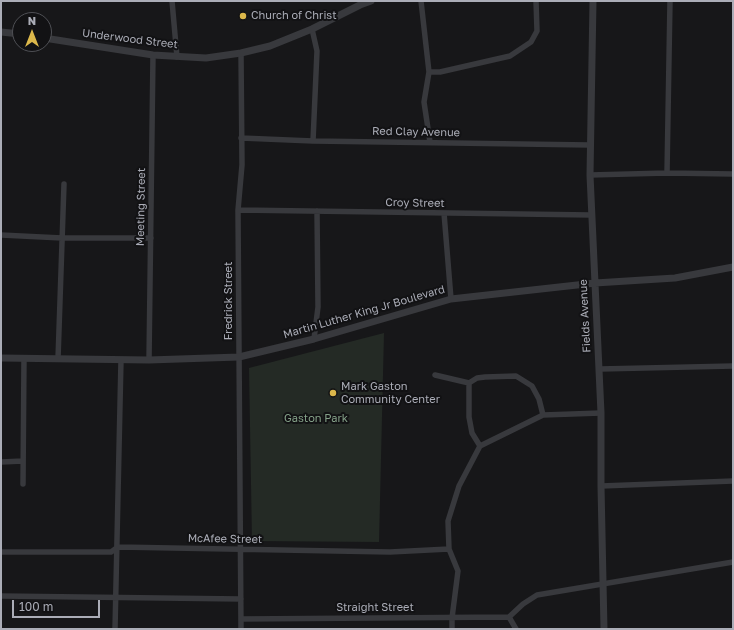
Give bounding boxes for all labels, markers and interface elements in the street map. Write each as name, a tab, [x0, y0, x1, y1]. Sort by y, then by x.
place label: Church of Christ	[251, 9, 337, 23]
marker: Church of Christ	[238, 11, 248, 21]
north arrow	[12, 12, 52, 52]
text: N	[28, 14, 36, 27]
street label: Underwood Street	[81, 27, 179, 51]
street label: Red Clay Avenue	[372, 125, 460, 139]
street label: Meeting Street	[134, 168, 148, 246]
street label: Croy Street	[385, 196, 445, 210]
street label: Fredrick Street	[222, 262, 236, 340]
street label: Fields Avenue	[576, 279, 594, 353]
street label: Martin Luther King Jr Boulevard	[282, 283, 446, 341]
place label: Mark Gaston Community Center	[341, 380, 440, 406]
marker: Mark Gaston Community Center	[328, 388, 338, 398]
park label: Gaston Park	[284, 412, 348, 426]
street label: McAfee Street	[188, 532, 262, 546]
scale bar	[14, 592, 102, 618]
text: 100 m	[19, 599, 53, 614]
street label: Straight Street	[336, 601, 414, 615]

